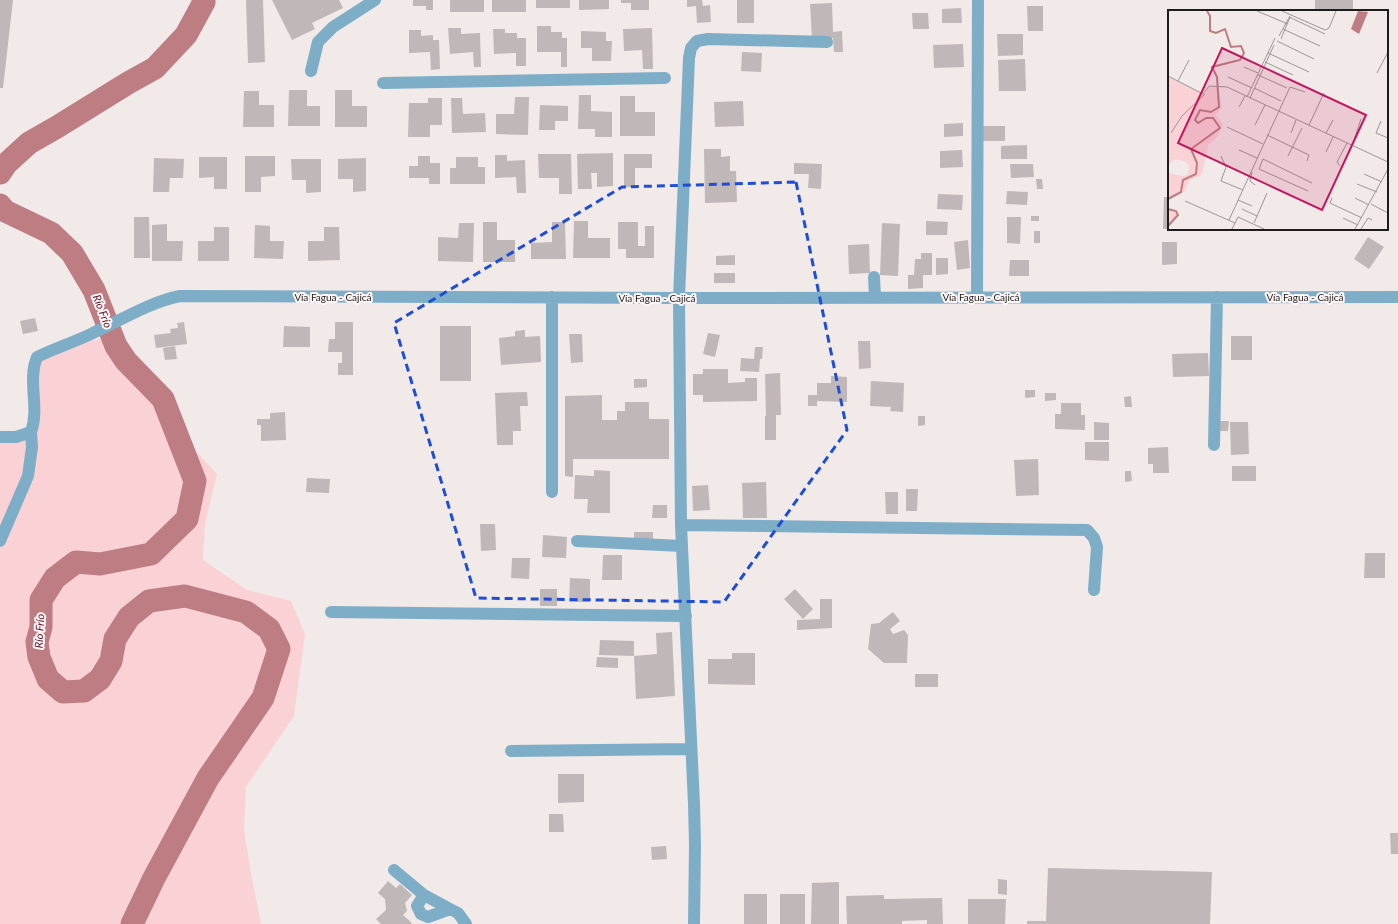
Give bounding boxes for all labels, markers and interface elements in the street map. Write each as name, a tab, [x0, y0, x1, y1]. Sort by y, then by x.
inset map	[1168, 10, 1388, 230]
street label: Vía Fagua - Cajicá	[294, 291, 372, 303]
street label: Vía Fagua - Cajicá	[942, 291, 1020, 303]
street label: Vía Fagua - Cajicá	[1266, 291, 1344, 303]
street label: Vía Fagua - Cajicá	[618, 292, 696, 304]
water label: Río Frío	[91, 293, 115, 330]
water label: Río Frío	[32, 613, 46, 649]

